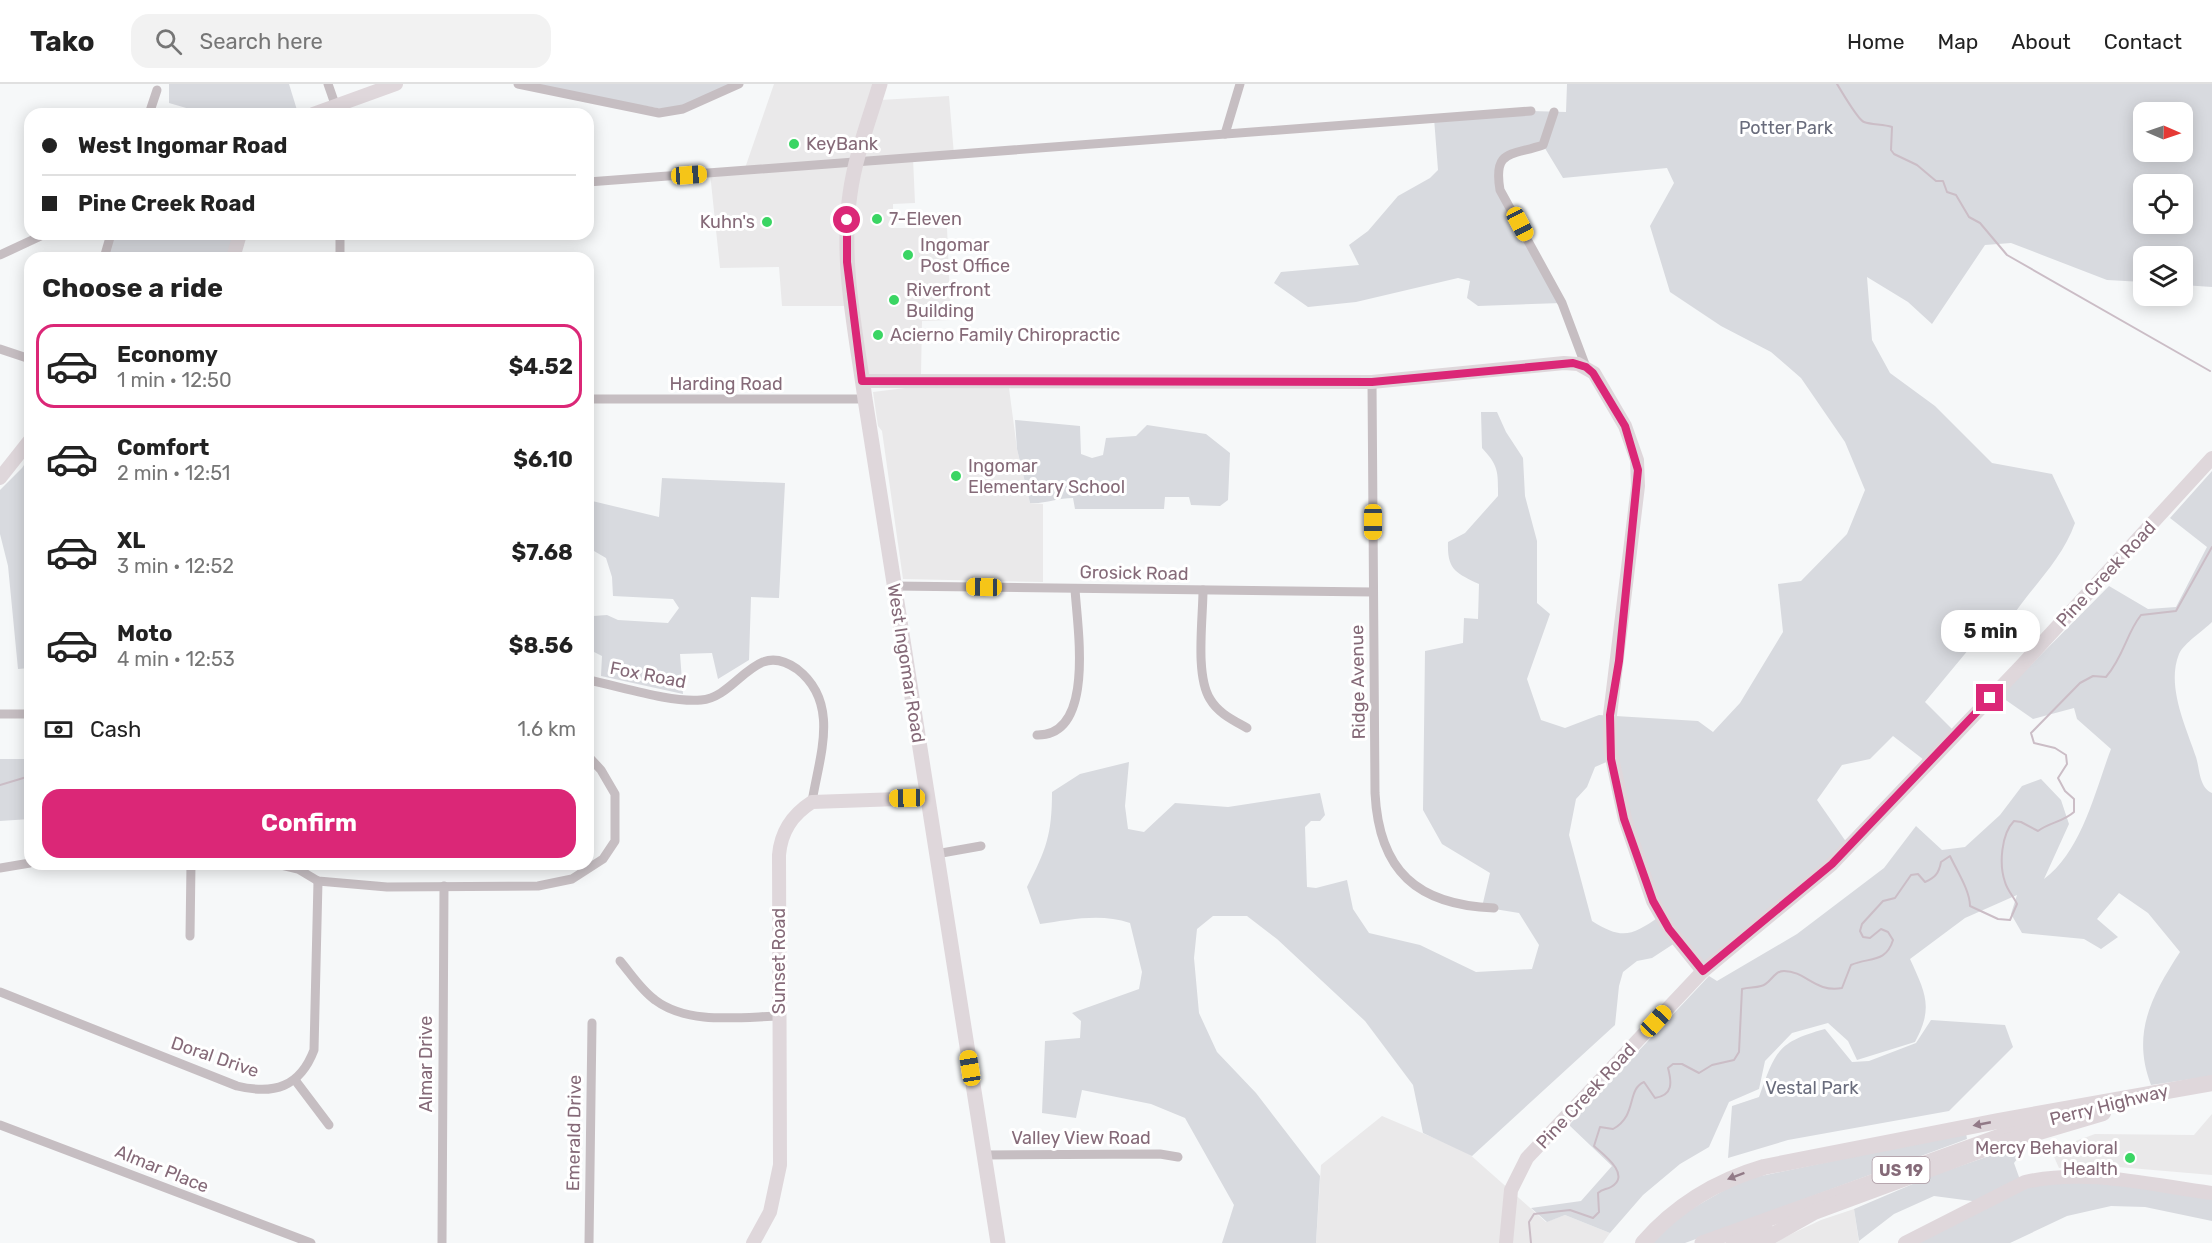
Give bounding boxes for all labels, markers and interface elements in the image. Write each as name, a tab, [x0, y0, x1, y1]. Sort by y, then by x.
search box	[131, 14, 551, 68]
text: Tako	[30, 25, 95, 58]
icon: search	[152, 25, 185, 58]
text: Search here	[200, 28, 323, 55]
text: Home	[1847, 29, 1904, 54]
text: Map	[1937, 29, 1978, 54]
text: About	[2011, 29, 2071, 54]
text: Contact	[2104, 29, 2182, 54]
north arrow	[2133, 102, 2193, 162]
map controls	[2133, 102, 2193, 306]
park label: Potter Park	[1739, 117, 1834, 139]
text: West Ingomar Road	[78, 132, 287, 159]
place label: KeyBank	[806, 133, 879, 155]
marker: KeyBank	[787, 137, 801, 151]
car	[670, 165, 708, 185]
button: locate	[2133, 174, 2193, 234]
text: Pine Creek Road	[78, 190, 255, 217]
car	[1504, 204, 1536, 244]
route start	[833, 206, 860, 233]
place label: 7-Eleven	[889, 208, 962, 230]
place label: Kuhn's	[700, 211, 755, 233]
marker: 7-Eleven	[870, 212, 884, 226]
marker: Kuhn's	[760, 215, 774, 229]
place label: Ingomar Post Office	[920, 234, 1010, 277]
button: layers	[2133, 246, 2193, 306]
marker: Ingomar Post Office	[901, 248, 915, 262]
text: Choose a ride	[42, 272, 223, 304]
place label: Riverfront Building	[906, 279, 990, 322]
marker: Riverfront Building	[887, 293, 901, 307]
place label: Acierno Family Chiropractic	[890, 324, 1120, 346]
marker: Acierno Family Chiropractic	[871, 328, 885, 342]
icon: car	[45, 339, 99, 393]
text: Economy	[117, 341, 218, 368]
text: $4.52	[509, 353, 573, 380]
text: 1 min · 12:50	[117, 368, 232, 392]
street label: Harding Road	[669, 373, 783, 395]
icon: car	[45, 432, 99, 486]
text: Comfort	[117, 434, 209, 461]
text: $6.10	[513, 446, 573, 473]
place label: Ingomar Elementary School	[968, 455, 1125, 498]
text: 2 min · 12:51	[117, 461, 230, 485]
marker: Ingomar Elementary School	[949, 469, 963, 483]
car	[1364, 504, 1382, 540]
street label: Pine Creek Road	[2051, 517, 2161, 631]
icon: car	[45, 525, 99, 579]
text: XL	[117, 527, 145, 554]
text: $7.68	[512, 539, 573, 566]
text: 3 min · 12:52	[117, 554, 234, 578]
street label: Grosick Road	[1079, 561, 1189, 585]
car	[966, 578, 1002, 596]
street label: West Ingomar Road	[883, 582, 929, 744]
callout: 5 min	[1940, 611, 2040, 653]
icon: car	[45, 618, 99, 672]
text: 5 min	[1963, 619, 2018, 643]
text: Moto	[117, 620, 172, 647]
street label: Ridge Avenue	[1346, 624, 1370, 740]
text: $8.56	[509, 632, 573, 659]
text: 4 min · 12:53	[117, 647, 235, 671]
street label: Fox Road	[608, 657, 688, 693]
route end	[1976, 684, 2003, 711]
icon: cash	[42, 713, 75, 746]
text: Cash	[90, 716, 141, 743]
text: 1.6 km	[518, 717, 576, 741]
button: Confirm	[42, 789, 576, 858]
car	[889, 789, 925, 807]
street label: Sunset Road	[768, 908, 790, 1014]
car	[1637, 1002, 1675, 1040]
street label: Almar Drive	[415, 1016, 437, 1112]
street label: Doral Drive	[168, 1032, 262, 1082]
street label: Pine Creek Road	[1531, 1039, 1641, 1153]
car	[958, 1049, 982, 1087]
street label: Emerald Drive	[562, 1075, 586, 1191]
park label: Vestal Park	[1765, 1077, 1859, 1099]
street label: Perry Highway	[2047, 1080, 2171, 1130]
one-way arrow	[1972, 1120, 1991, 1129]
street label: Valley View Road	[1011, 1127, 1151, 1149]
place label: Mercy Behavioral Health	[1975, 1137, 2118, 1180]
street label: Almar Place	[112, 1140, 212, 1198]
marker: Mercy Behavioral Health	[2123, 1151, 2137, 1165]
road number: US 19	[1872, 1157, 1930, 1183]
one-way arrow	[1727, 1172, 1745, 1182]

